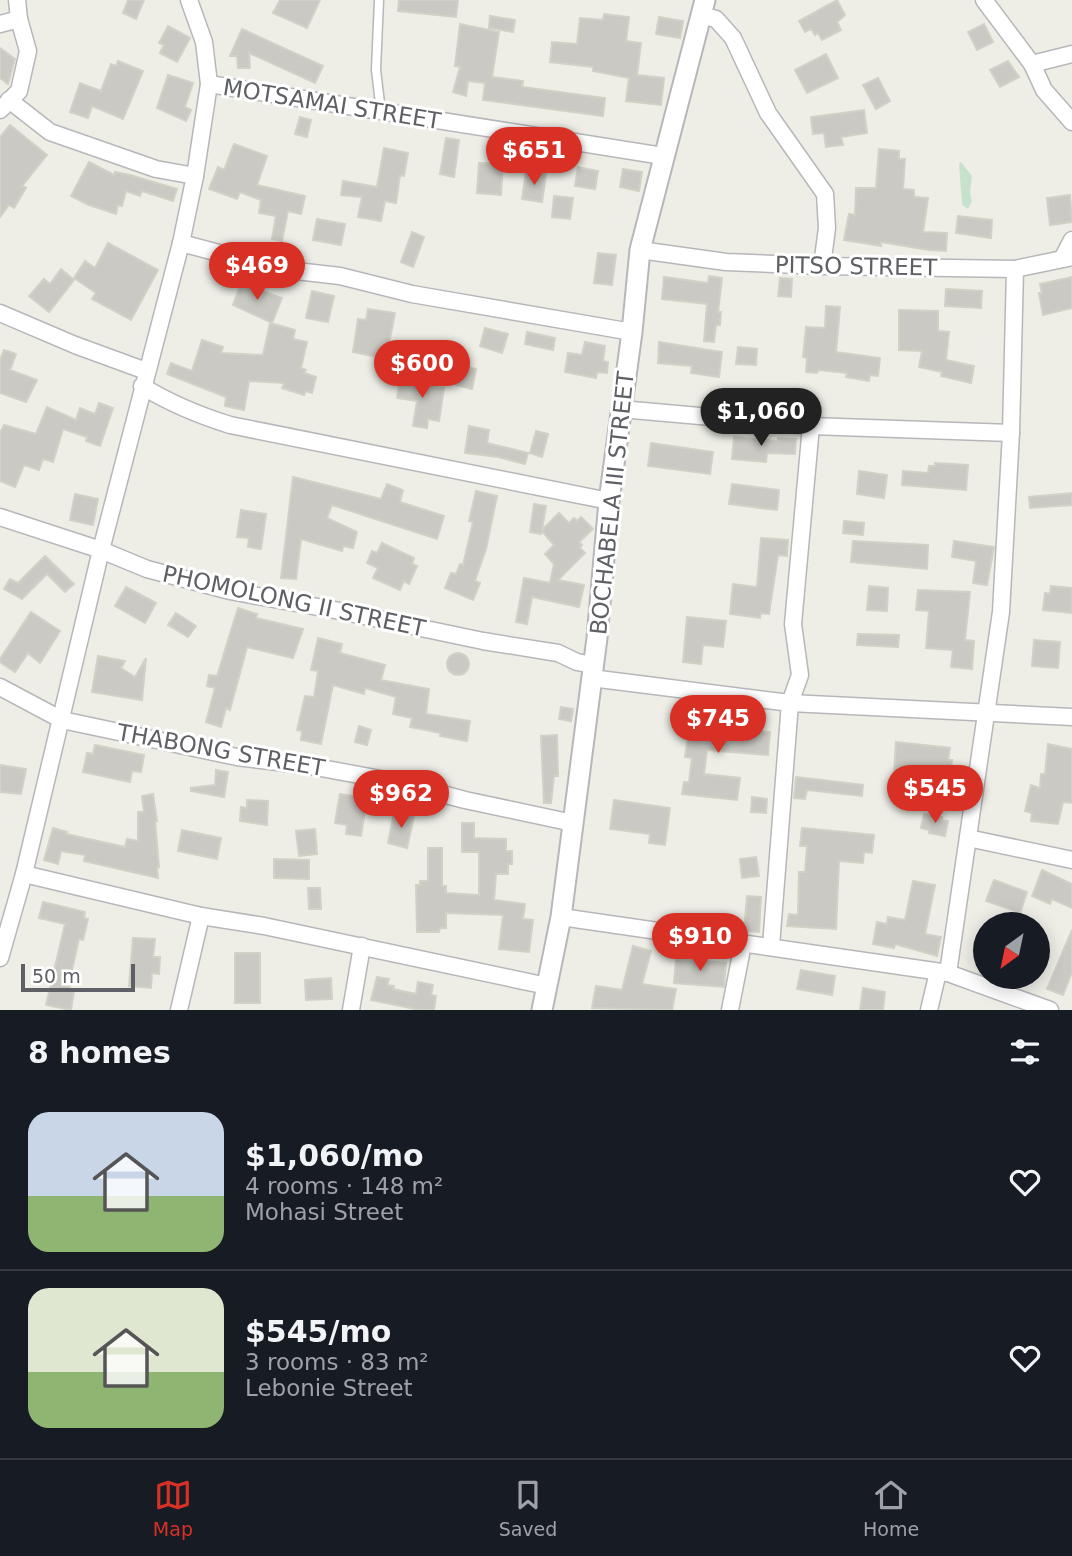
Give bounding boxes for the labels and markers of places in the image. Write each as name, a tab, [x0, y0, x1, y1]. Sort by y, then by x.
pin: $651	[493, 128, 575, 187]
pin: $469	[216, 243, 298, 302]
pin: $600	[381, 340, 463, 400]
pin: $1,060	[704, 388, 818, 448]
pin: $745	[677, 696, 759, 755]
pin: $545	[894, 766, 976, 825]
pin: $962	[360, 770, 442, 830]
pin: $910	[659, 914, 741, 973]

